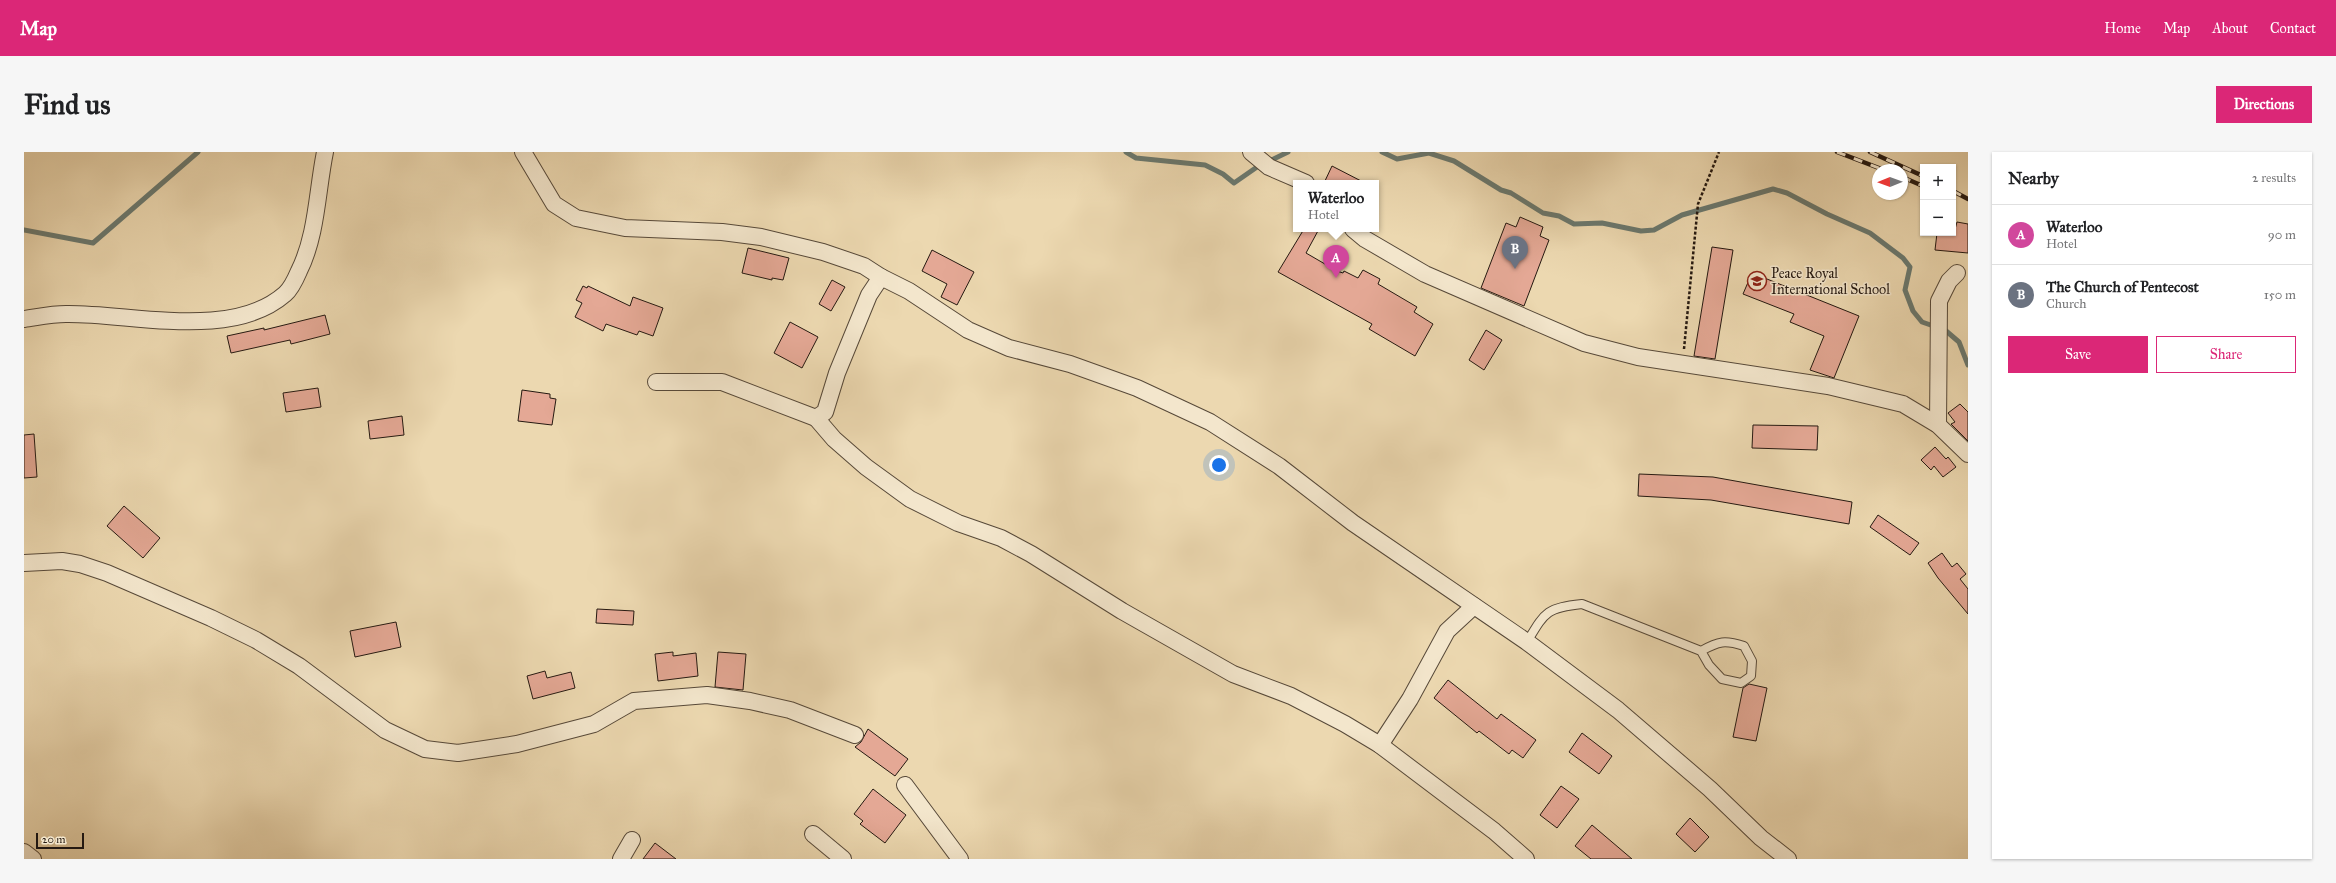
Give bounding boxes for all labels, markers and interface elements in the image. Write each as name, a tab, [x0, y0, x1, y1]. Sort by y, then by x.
text: Map	[20, 17, 57, 40]
text: Home	[2104, 20, 2141, 37]
text: Map	[2163, 20, 2190, 37]
text: About	[2212, 20, 2248, 37]
text: Contact	[2270, 20, 2316, 37]
button: Directions	[2216, 86, 2312, 123]
text: Find us	[24, 87, 110, 122]
north arrow	[1872, 164, 1908, 200]
map controls	[1920, 164, 1956, 236]
button: +	[1920, 164, 1956, 200]
text: Nearby	[2008, 168, 2059, 189]
text: 2 results	[2252, 170, 2296, 186]
popup	[1293, 180, 1379, 232]
text: Waterloo	[1308, 189, 1364, 207]
button: −	[1920, 200, 1956, 236]
text: Hotel	[1308, 207, 1339, 223]
text: Waterloo	[2046, 218, 2102, 236]
text: A	[2017, 227, 2025, 243]
text: 90 m	[2268, 227, 2296, 243]
pin: B	[1502, 236, 1528, 269]
text: Hotel	[2046, 236, 2077, 252]
pin: A	[1323, 245, 1349, 278]
place label: Peace Royal International School	[1771, 265, 1890, 298]
school or university icon: Peace Royal International School	[1746, 270, 1768, 292]
text: The Church of Pentecost	[2046, 278, 2199, 296]
text: B	[2017, 287, 2025, 303]
text: 150 m	[2264, 287, 2296, 303]
text: Church	[2046, 296, 2086, 312]
button: Save	[2008, 336, 2148, 373]
button: Share	[2156, 336, 2296, 373]
your location	[1209, 455, 1229, 475]
scale bar	[36, 831, 84, 850]
text: 20 m	[42, 833, 65, 846]

